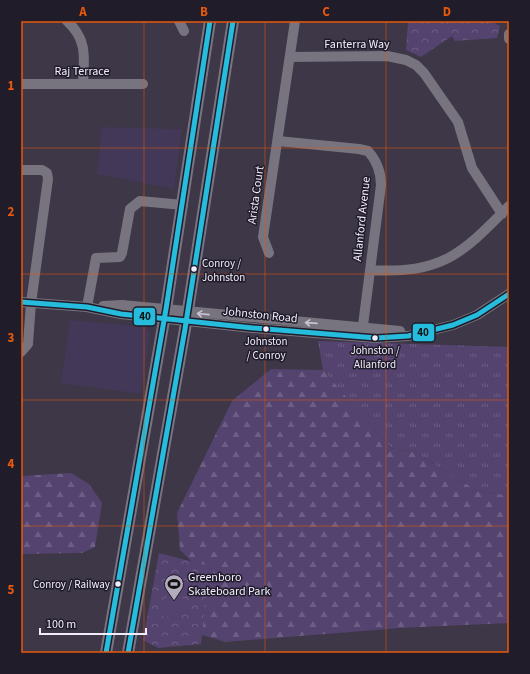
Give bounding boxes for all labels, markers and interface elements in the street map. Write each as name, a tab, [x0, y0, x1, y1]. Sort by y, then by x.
text: A	[78, 3, 87, 21]
text: B	[200, 3, 208, 21]
text: C	[322, 3, 330, 21]
text: D	[443, 3, 451, 21]
street label: Fanterra Way	[324, 36, 390, 53]
street label: Raj Terrace	[54, 63, 110, 80]
text: 1	[8, 77, 15, 95]
street label: Arista Court	[243, 165, 269, 225]
street label: Allanford Avenue	[349, 176, 375, 262]
text: 2	[8, 203, 15, 221]
place label: Conroy / Johnston	[202, 256, 245, 285]
marker: Conroy / Johnston	[189, 264, 199, 274]
street label: Johnston Road	[222, 303, 298, 327]
line badge: 40	[133, 307, 156, 326]
text: 40	[139, 309, 151, 324]
one-way arrow	[197, 310, 210, 317]
one-way arrow	[305, 320, 318, 327]
line badge: 40	[412, 323, 435, 342]
marker: Johnston / Conroy	[261, 324, 271, 334]
text: 40	[417, 325, 429, 340]
text: 3	[8, 329, 15, 347]
marker: Johnston / Allanford	[370, 333, 380, 343]
place label: Johnston / Conroy	[244, 334, 288, 363]
place label: Johnston / Allanford	[350, 343, 400, 372]
text: 4	[8, 455, 15, 473]
place label: Greenboro Skateboard Park	[188, 569, 271, 600]
sports icon: Greenboro Skateboard Park	[163, 573, 185, 601]
place label: Conroy / Railway	[33, 577, 110, 592]
marker: Conroy / Railway	[113, 579, 123, 589]
text: 5	[8, 581, 15, 599]
scale bar	[40, 610, 146, 636]
text: 100 m	[46, 616, 76, 633]

